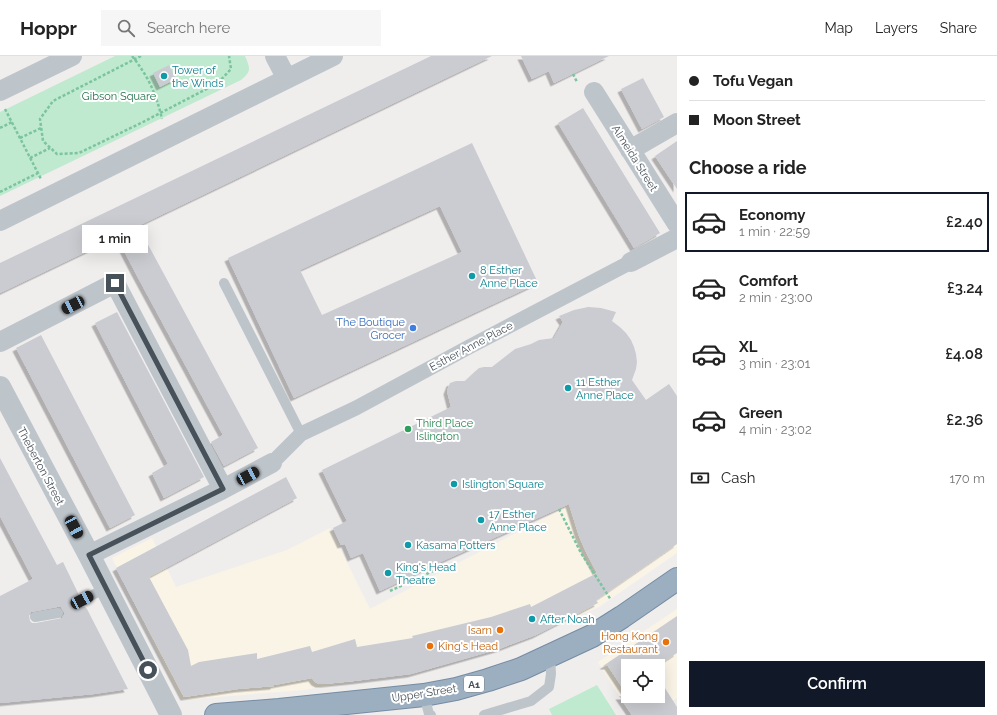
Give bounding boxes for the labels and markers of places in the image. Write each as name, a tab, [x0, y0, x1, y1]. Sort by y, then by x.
place label: Tower of the Winds	[172, 64, 223, 90]
marker: Tower of the Winds	[159, 71, 169, 81]
place label: 8 Esther Anne Place	[480, 264, 538, 290]
marker: 8 Esther Anne Place	[467, 271, 477, 281]
place label: The Boutique Grocer	[336, 316, 406, 342]
marker: The Boutique Grocer	[408, 323, 418, 333]
place label: 11 Esther Anne Place	[576, 376, 634, 402]
marker: 11 Esther Anne Place	[563, 383, 573, 393]
place label: Third Place Islington	[416, 417, 474, 443]
marker: Third Place Islington	[403, 424, 413, 434]
place label: Islington Square	[462, 478, 545, 491]
marker: Islington Square	[449, 479, 459, 489]
place label: 17 Esther Anne Place	[489, 508, 547, 534]
marker: 17 Esther Anne Place	[476, 515, 486, 525]
place label: Kasama Potters	[416, 539, 495, 552]
marker: Kasama Potters	[403, 540, 413, 550]
place label: King's Head Theatre	[396, 561, 456, 587]
marker: King's Head Theatre	[383, 568, 393, 578]
place label: After Noah	[540, 613, 595, 626]
marker: After Noah	[527, 614, 537, 624]
place label: Isarn	[468, 624, 492, 637]
marker: Isarn	[495, 625, 505, 635]
place label: Hong Kong Restaurant	[601, 630, 658, 656]
marker: Hong Kong Restaurant	[661, 637, 671, 647]
place label: King's Head	[438, 640, 498, 653]
marker: King's Head	[425, 641, 435, 651]

